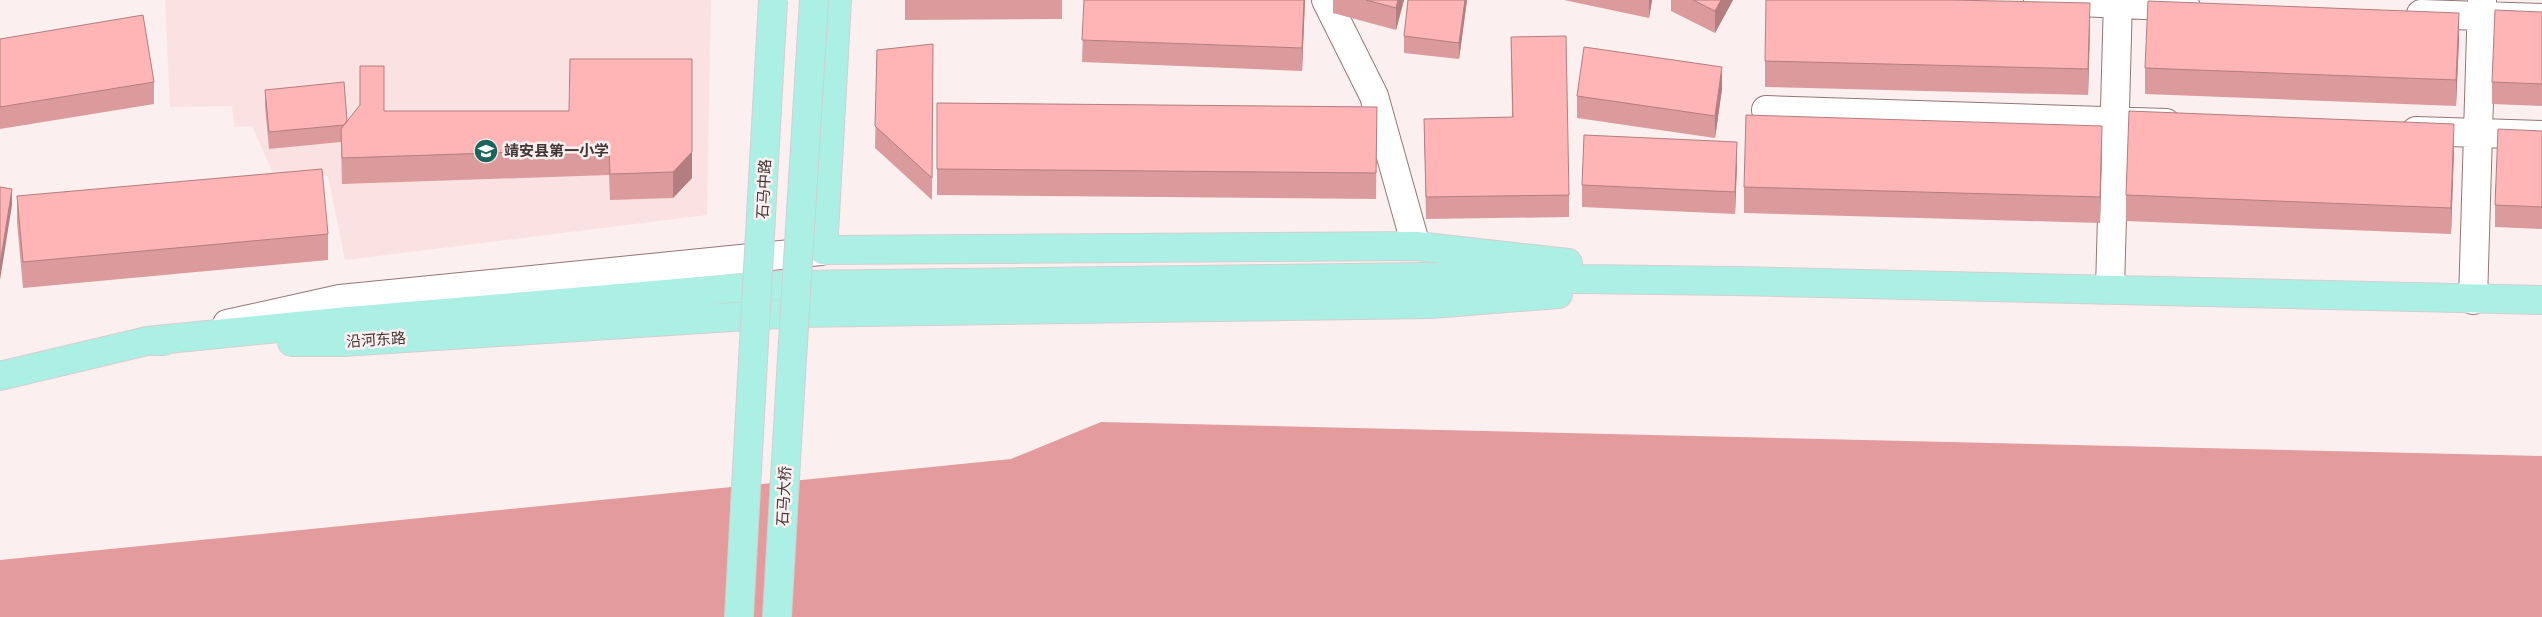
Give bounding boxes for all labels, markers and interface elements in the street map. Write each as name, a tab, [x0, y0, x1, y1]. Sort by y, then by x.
school or university icon: 靖安县第一小学	[473, 138, 499, 164]
place label: 靖安县第一小学	[504, 142, 609, 160]
street label: 石马中路	[753, 159, 775, 219]
street label: 沿河东路	[345, 329, 407, 351]
street label: 石马大桥	[773, 466, 795, 526]

